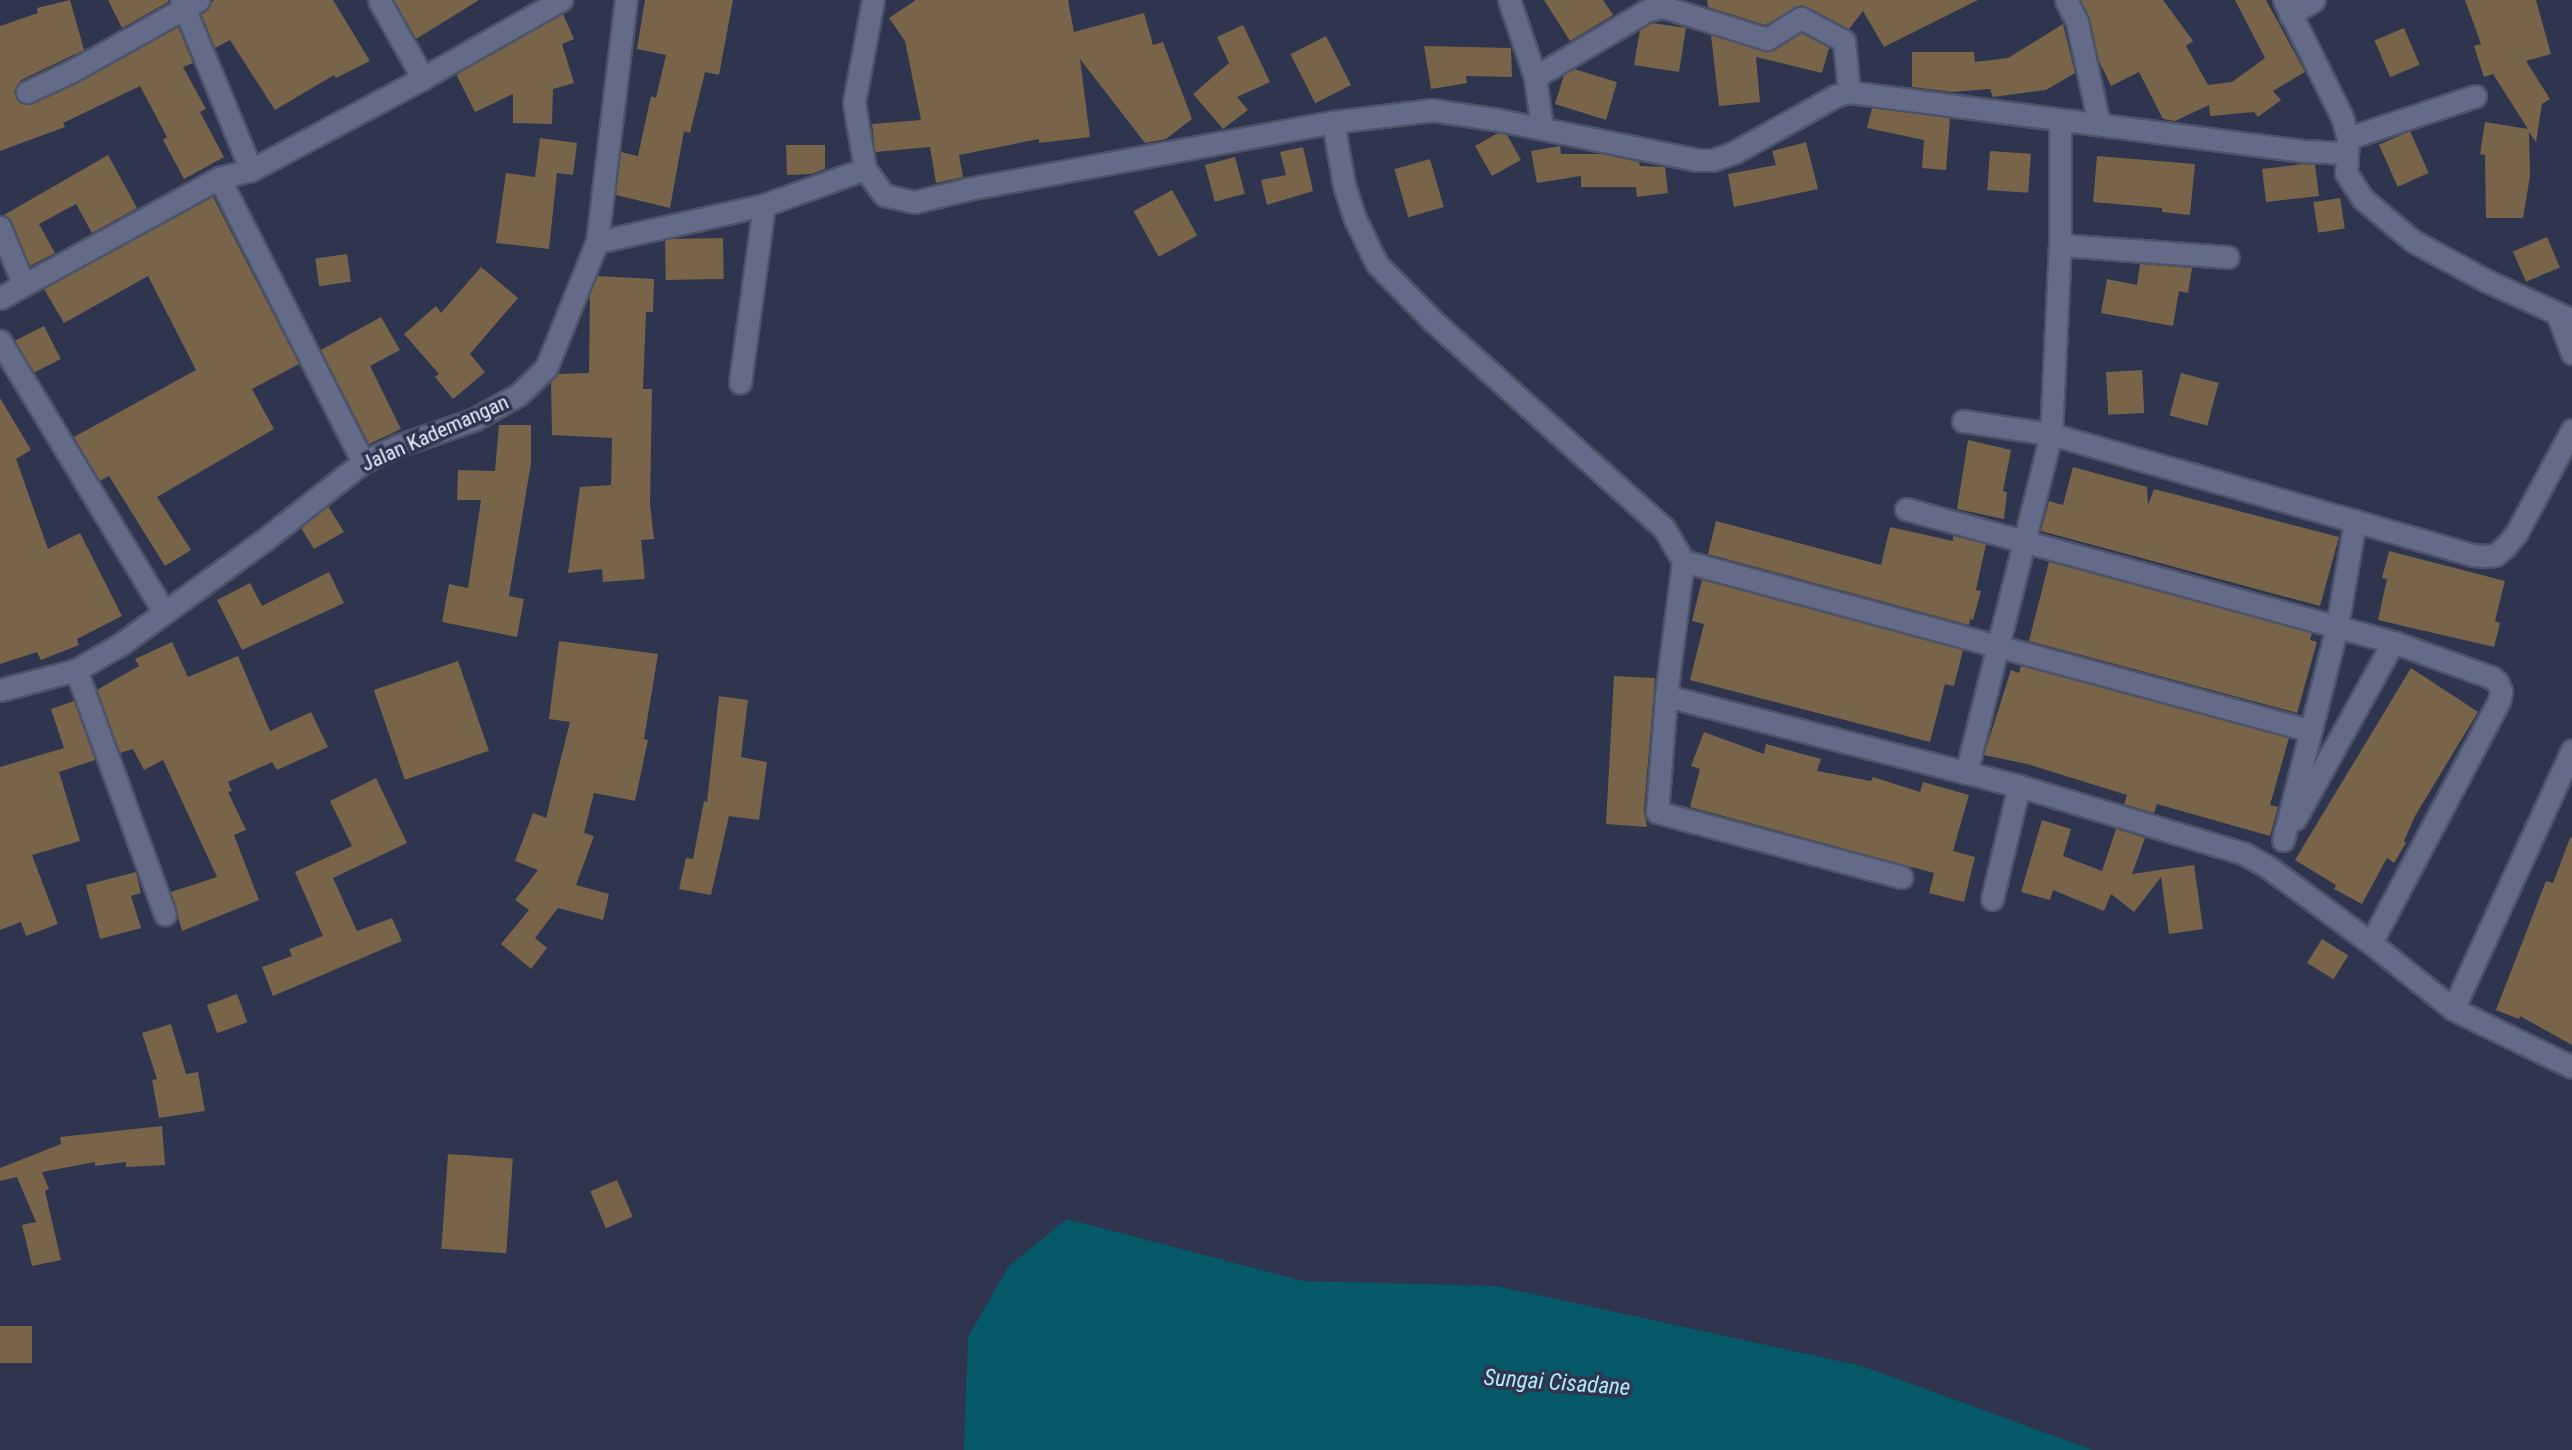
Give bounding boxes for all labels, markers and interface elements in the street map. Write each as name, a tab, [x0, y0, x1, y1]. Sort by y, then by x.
street label: Jalan Kademangan	[357, 389, 513, 477]
water label: Sungai Cisadane	[1483, 1364, 1631, 1402]

